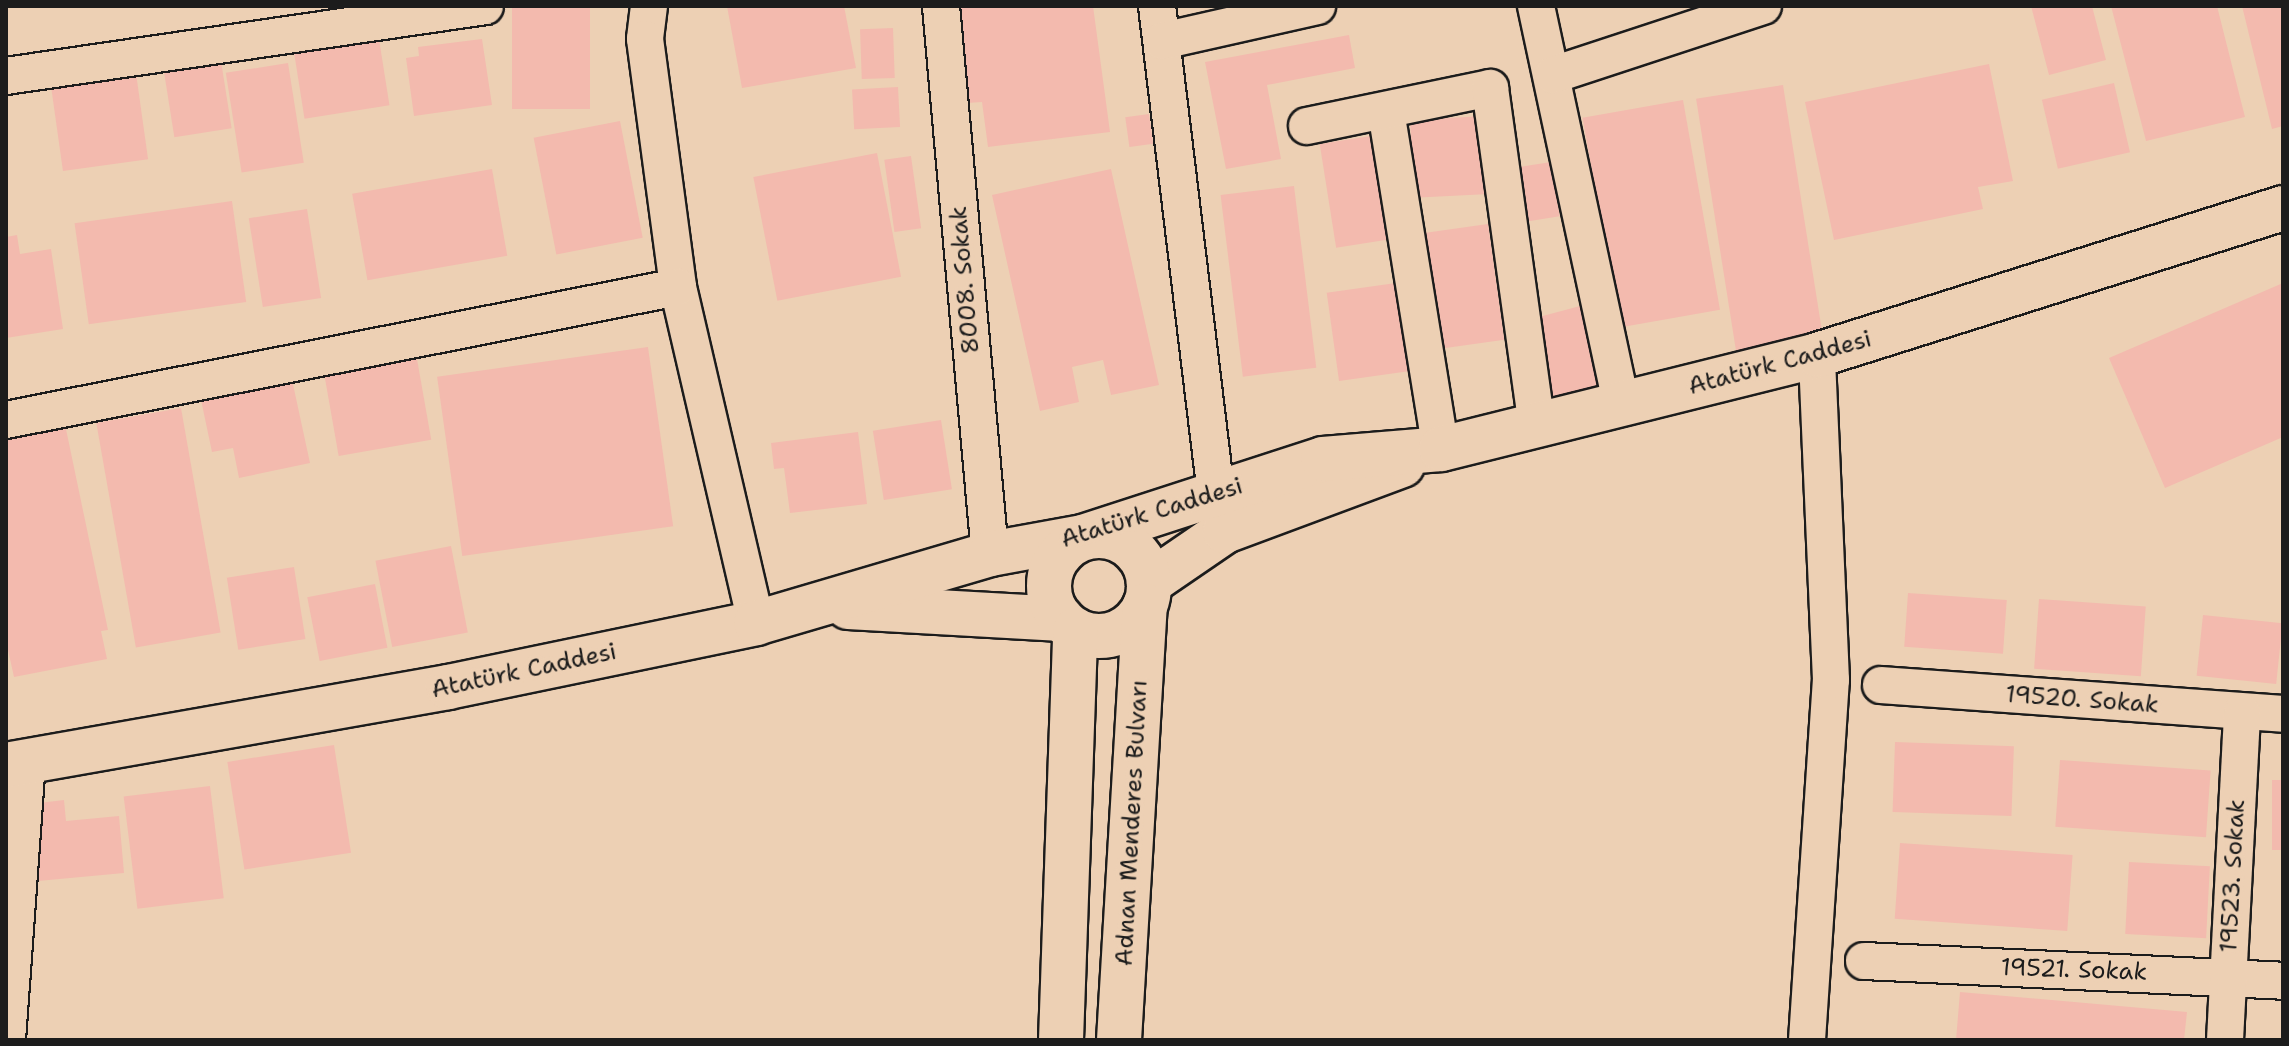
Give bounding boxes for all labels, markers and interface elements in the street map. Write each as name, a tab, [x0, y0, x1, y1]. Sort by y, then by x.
street label: 8008. Sokak	[944, 205, 986, 355]
street label: Atatürk Caddesi	[1685, 325, 1875, 401]
street label: Atatürk Caddesi	[1058, 472, 1246, 554]
street label: Atatürk Caddesi	[429, 637, 619, 705]
street label: Adnan Menderes Bulvarı	[1110, 679, 1154, 967]
street label: 19520. Sokak	[2004, 680, 2160, 720]
street label: 19523. Sokak	[2215, 799, 2251, 953]
street label: 19521. Sokak	[2000, 953, 2148, 987]

